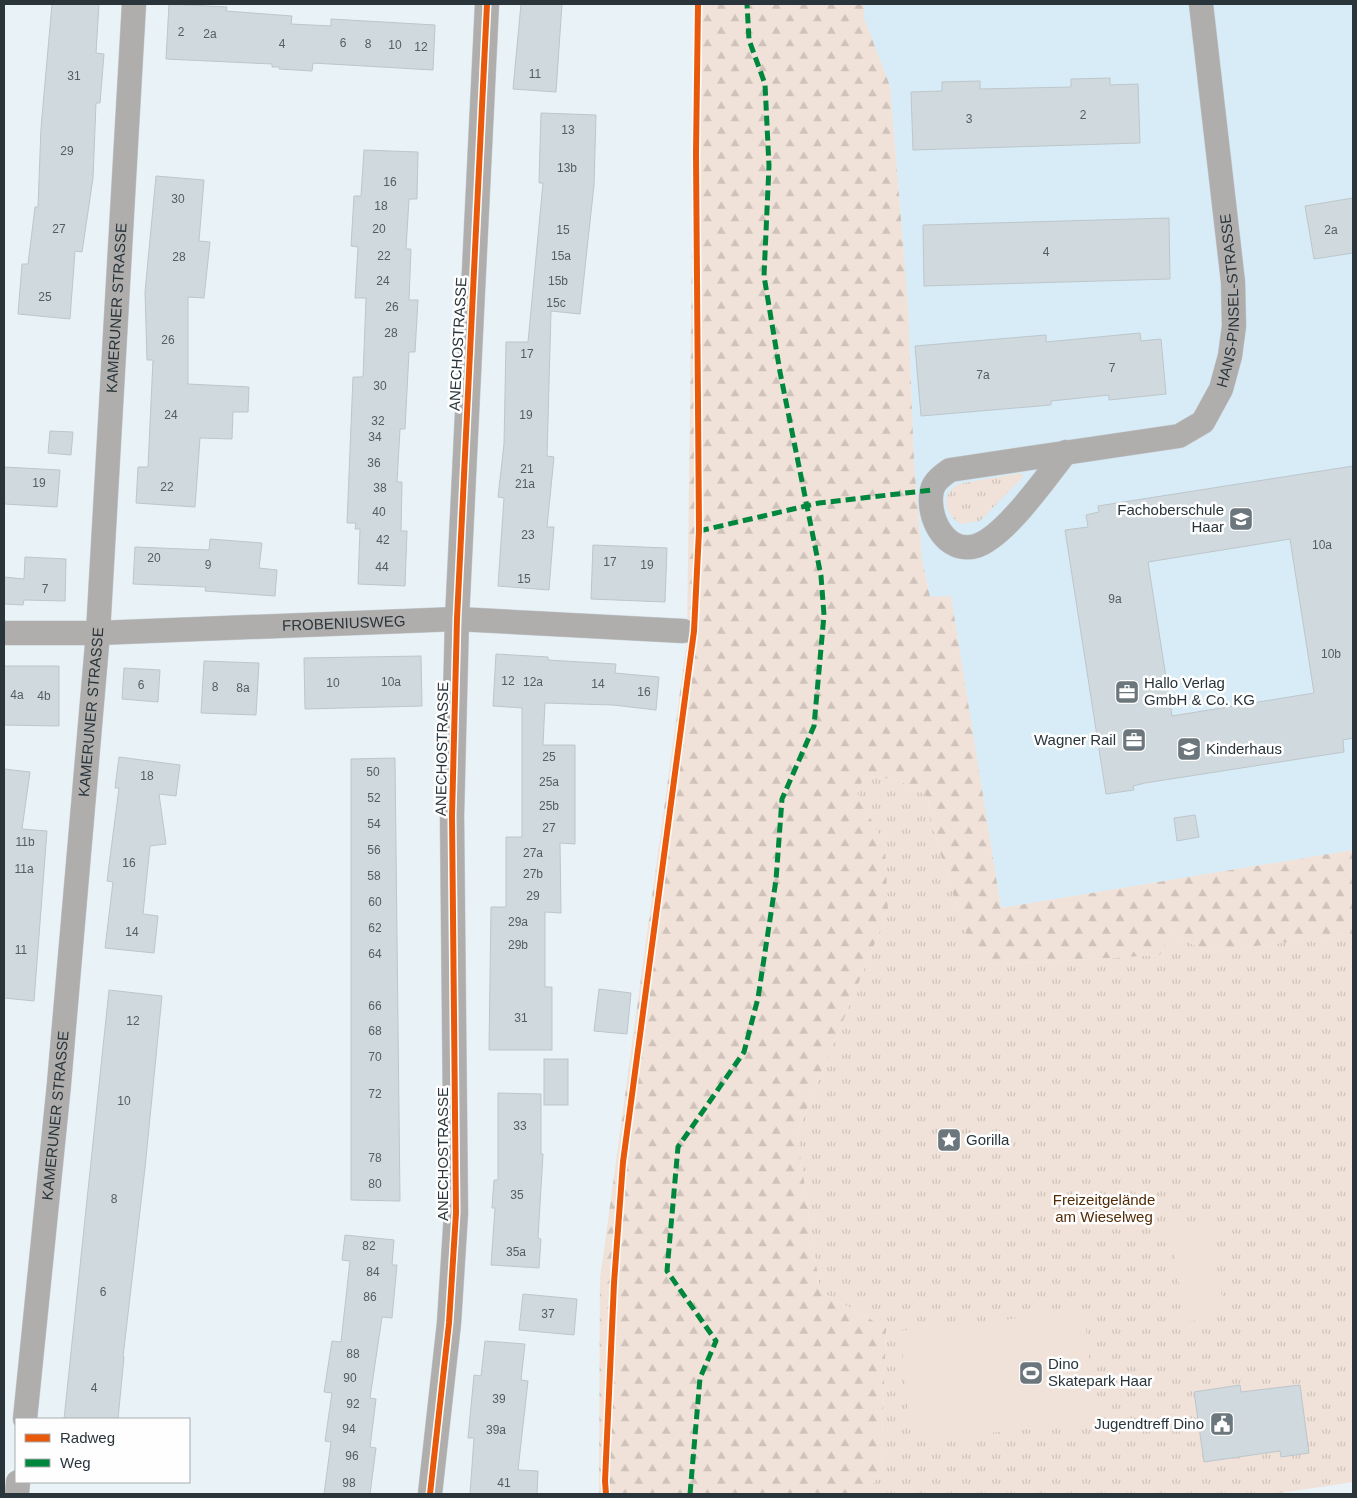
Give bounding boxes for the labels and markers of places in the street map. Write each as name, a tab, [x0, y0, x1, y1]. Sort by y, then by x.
place label: Fachoberschule Haar	[1117, 501, 1224, 535]
school or university icon: Fachoberschule Haar	[1228, 506, 1254, 532]
place label: Hallo Verlag GmbH & Co. KG	[1144, 674, 1255, 708]
office icon: Hallo Verlag GmbH & Co. KG	[1114, 679, 1140, 705]
office icon: Wagner Rail	[1121, 727, 1147, 753]
place label: Wagner Rail	[1034, 731, 1116, 748]
school or university icon: Kinderhaus	[1176, 736, 1202, 762]
place label: Kinderhaus	[1206, 740, 1282, 757]
place icon: Gorilla	[936, 1127, 962, 1153]
place label: Gorilla	[966, 1131, 1010, 1148]
place label: Dino Skatepark Haar	[1048, 1355, 1152, 1389]
sports icon: Dino Skatepark Haar	[1018, 1360, 1044, 1386]
public building icon: Jugendtreff Dino	[1209, 1411, 1235, 1437]
place label: Jugendtreff Dino	[1094, 1415, 1204, 1432]

